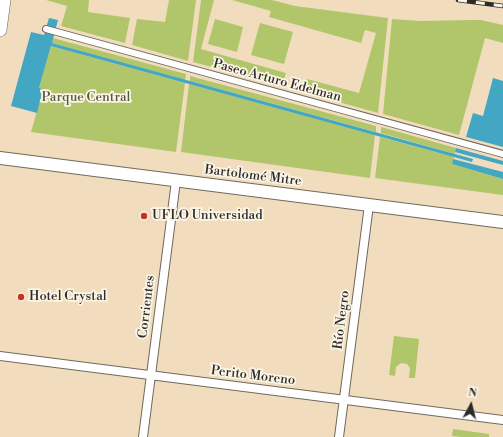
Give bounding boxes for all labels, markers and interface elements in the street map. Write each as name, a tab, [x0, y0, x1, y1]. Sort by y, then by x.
street label: Paseo Arturo Edelman	[211, 56, 343, 106]
park label: Parque Central	[42, 90, 130, 106]
street label: Bartolomé Mitre	[204, 162, 302, 190]
place label: UFLO Universidad	[152, 208, 263, 224]
marker: UFLO Universidad	[139, 211, 149, 221]
street label: Corrientes	[135, 275, 159, 339]
place label: Hotel Crystal	[29, 289, 107, 305]
street label: Río Negro	[331, 290, 353, 350]
marker: Hotel Crystal	[16, 292, 26, 302]
street label: Perito Moreno	[210, 363, 296, 389]
north arrow	[451, 385, 491, 425]
text: N	[467, 386, 478, 401]

